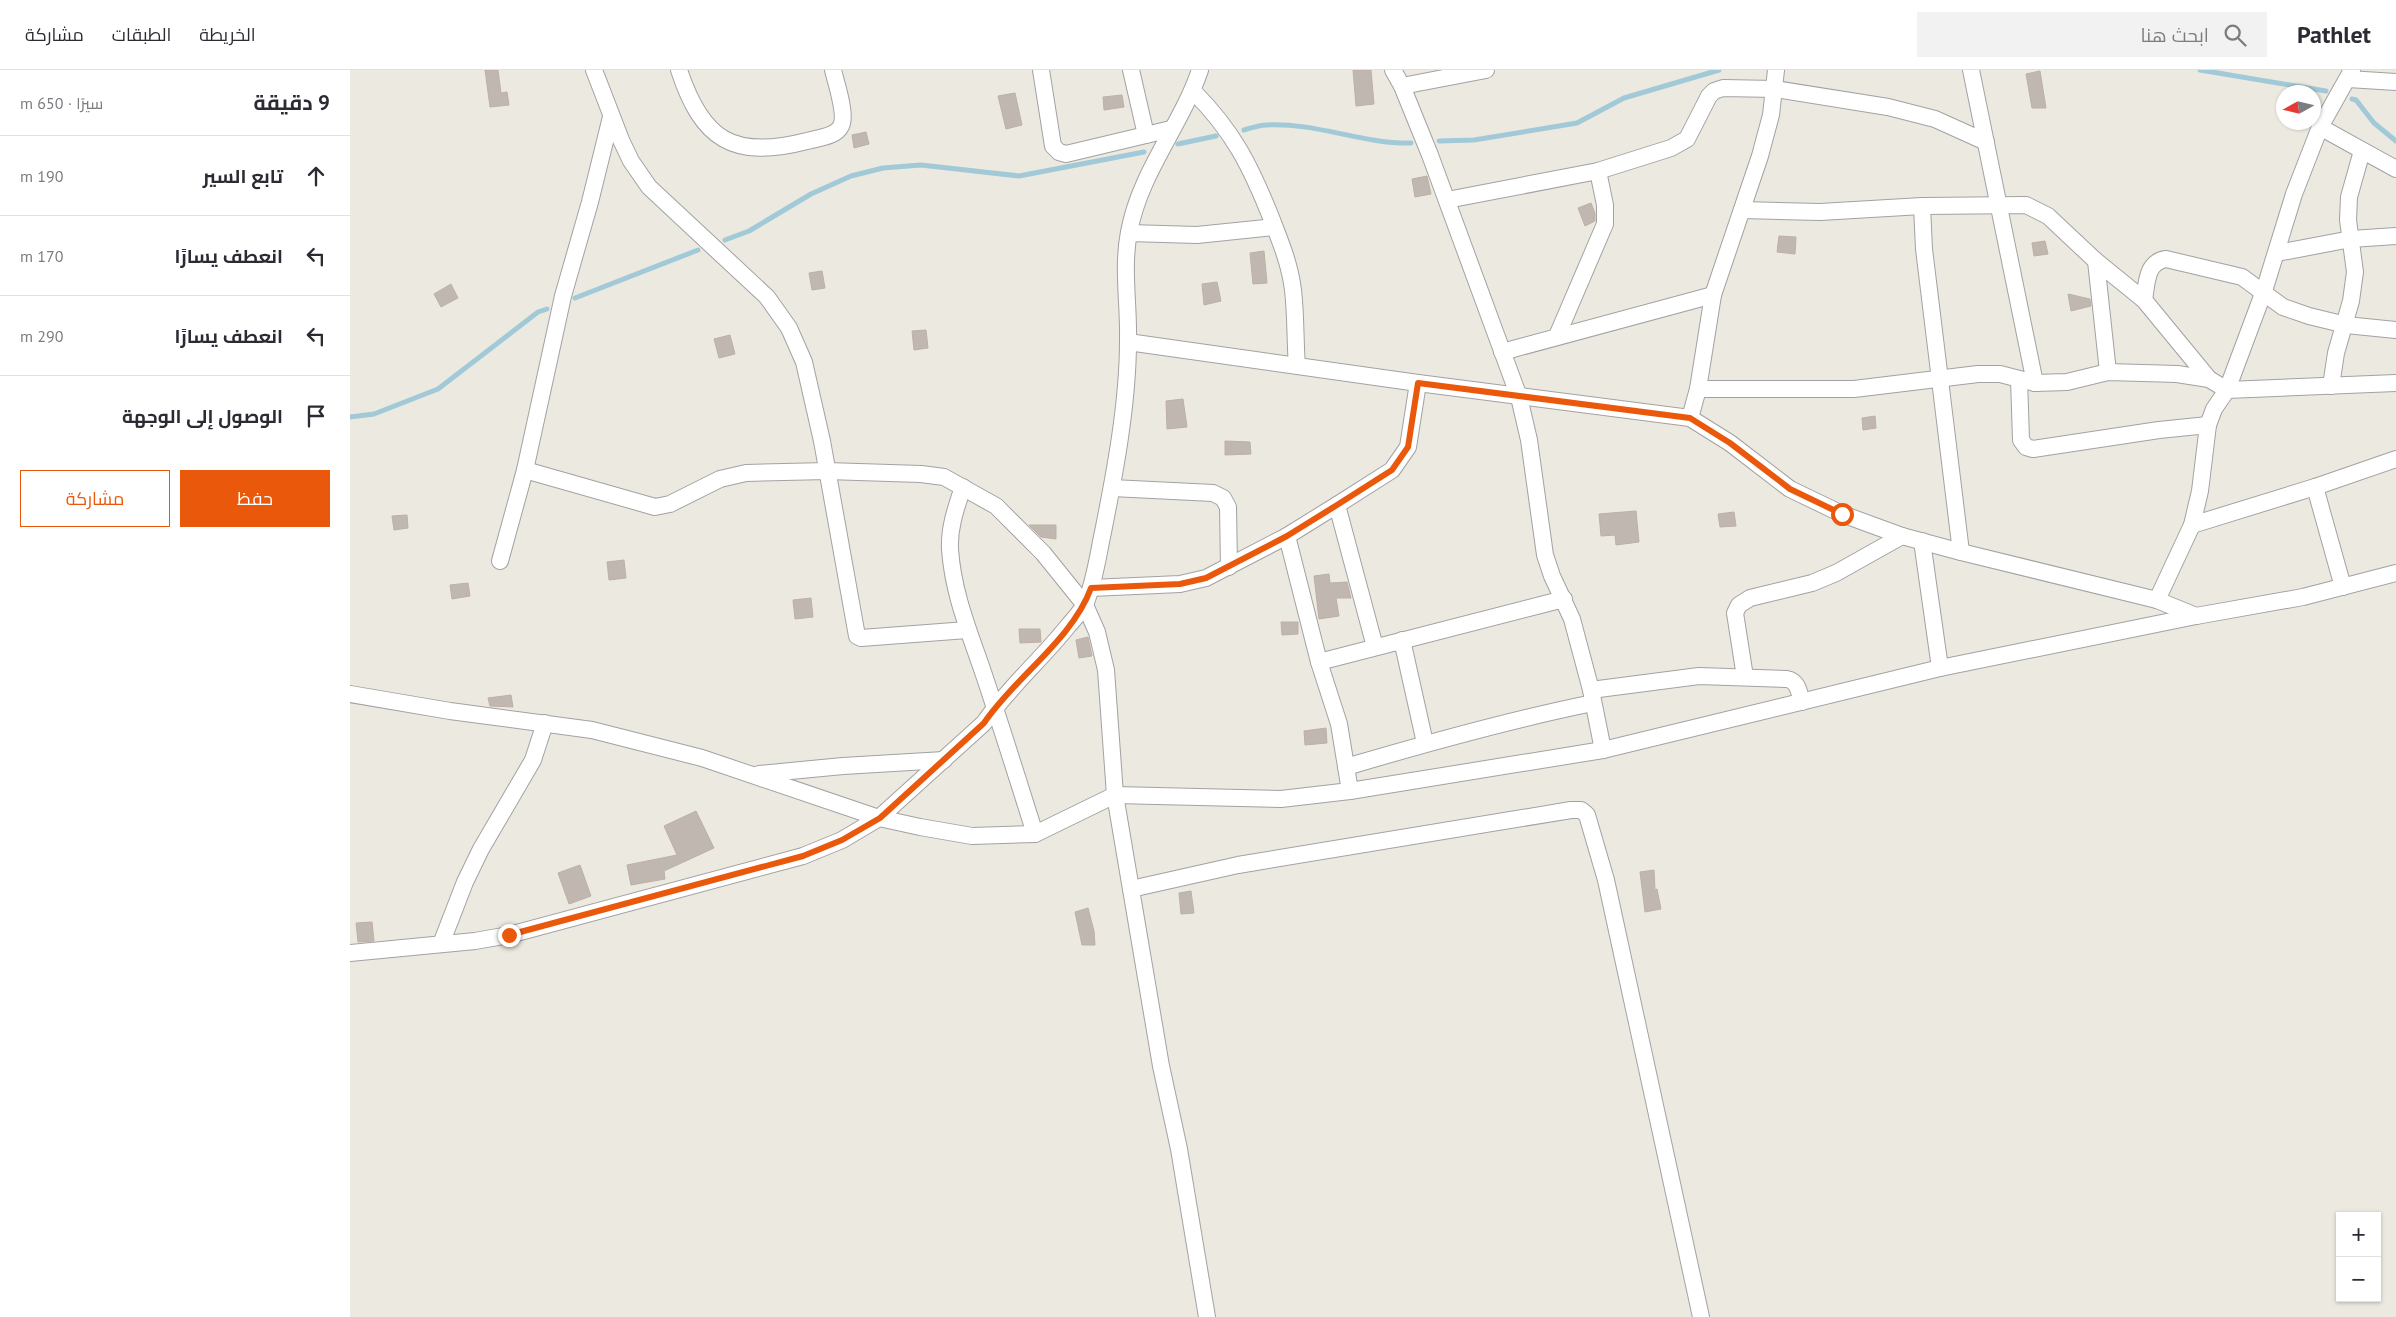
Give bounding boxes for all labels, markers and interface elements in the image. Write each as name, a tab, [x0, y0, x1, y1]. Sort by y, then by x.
search box	[1917, 12, 2267, 57]
text: Pathlet	[2297, 19, 2371, 50]
icon: search	[2221, 21, 2249, 49]
text: مشاركة	[25, 23, 84, 46]
text: الطبقات	[112, 23, 171, 46]
text: الخريطة	[199, 23, 256, 46]
text: ابحث هنا	[2140, 23, 2209, 47]
north arrow	[2276, 85, 2321, 130]
text: 9 دقيقة	[253, 89, 330, 116]
text: سيرًا · 650 m	[20, 93, 103, 113]
icon: ahead	[302, 162, 330, 190]
text: تابع السير	[203, 164, 283, 188]
text: 190 m	[20, 166, 63, 186]
icon: left	[302, 242, 330, 270]
text: انعطف يسارًا	[175, 244, 283, 268]
text: 170 m	[20, 246, 63, 266]
icon: left	[302, 322, 330, 350]
text: انعطف يسارًا	[175, 324, 283, 348]
text: 290 m	[20, 326, 63, 346]
icon: arrive	[302, 402, 330, 430]
text: الوصول إلى الوجهة	[122, 404, 283, 428]
button: مشاركة	[20, 470, 170, 527]
button: حفظ	[180, 470, 330, 527]
route start	[1831, 503, 1854, 526]
route end	[498, 924, 521, 947]
map controls	[2336, 1212, 2381, 1302]
button: +	[2336, 1212, 2381, 1257]
button: −	[2336, 1257, 2381, 1302]

